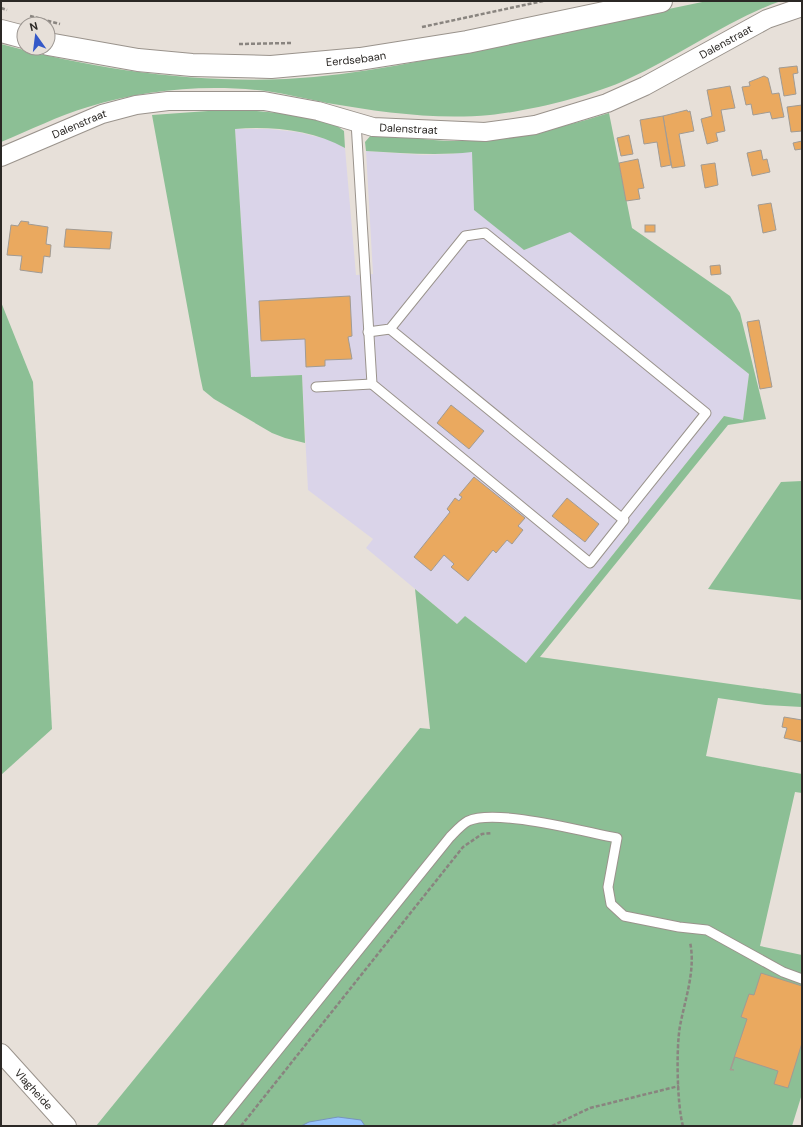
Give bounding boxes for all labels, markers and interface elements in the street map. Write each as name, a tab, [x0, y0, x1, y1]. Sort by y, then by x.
north arrow	[16, 16, 56, 56]
text: N	[28, 19, 39, 34]
street label: Dalenstraat	[697, 21, 755, 62]
street label: Eerdsebaan	[325, 48, 387, 69]
street label: Dalenstraat	[50, 106, 108, 142]
street label: Dalenstraat	[379, 120, 438, 137]
street label: Vlagheide	[12, 1066, 56, 1113]

